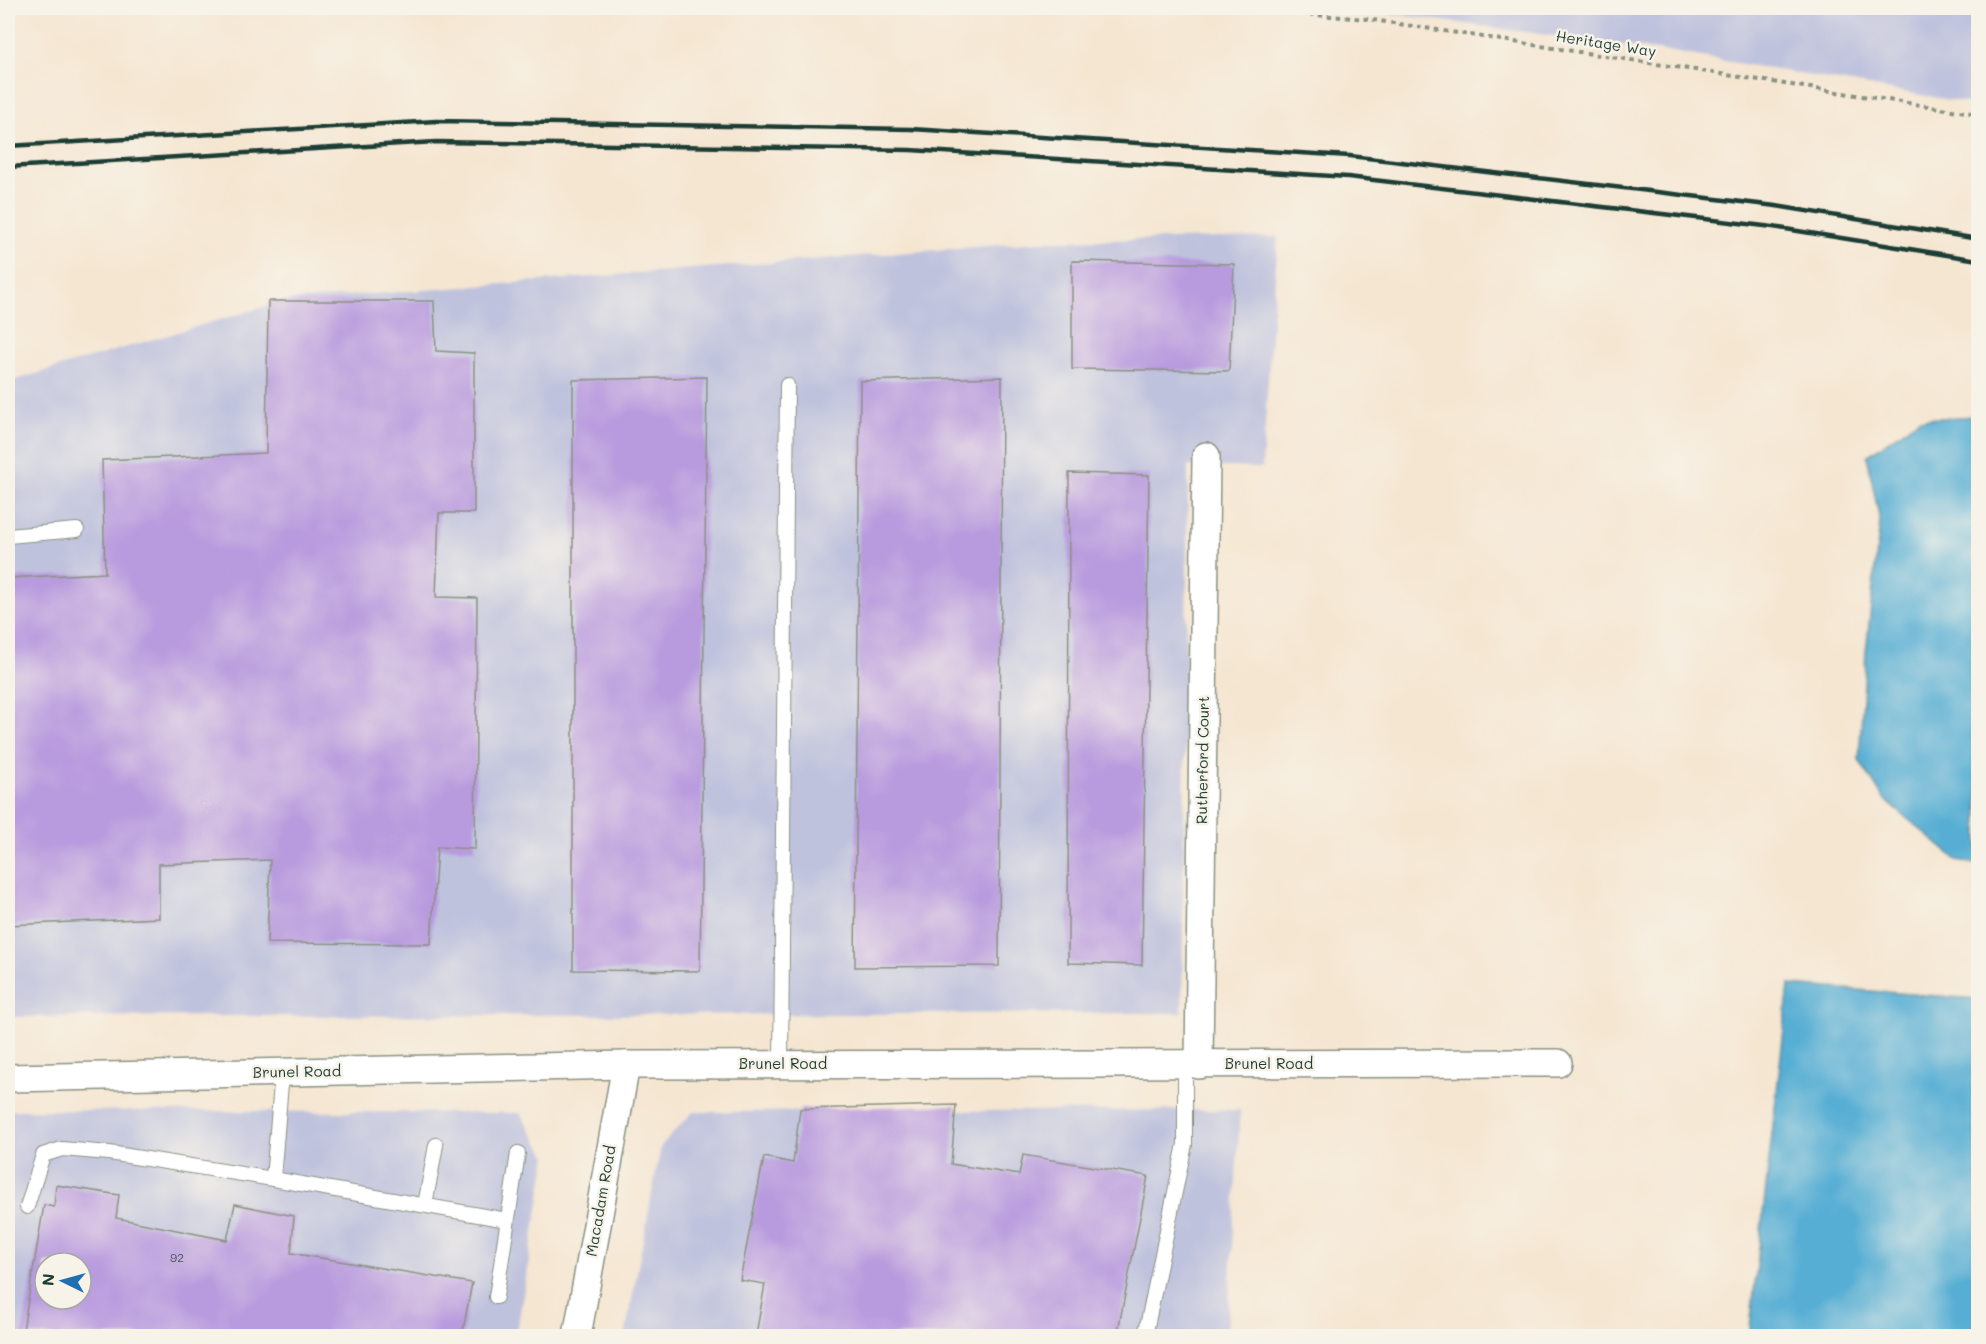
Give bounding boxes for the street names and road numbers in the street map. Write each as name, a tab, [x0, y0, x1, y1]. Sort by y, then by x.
street label: Heritage Way	[1555, 25, 1658, 61]
street label: Rutherford Court	[1191, 696, 1213, 824]
street label: Brunel Road	[739, 1053, 827, 1073]
street label: Brunel Road	[1225, 1053, 1313, 1073]
street label: Brunel Road	[253, 1060, 341, 1082]
street label: Macadam Road	[580, 1144, 620, 1258]

